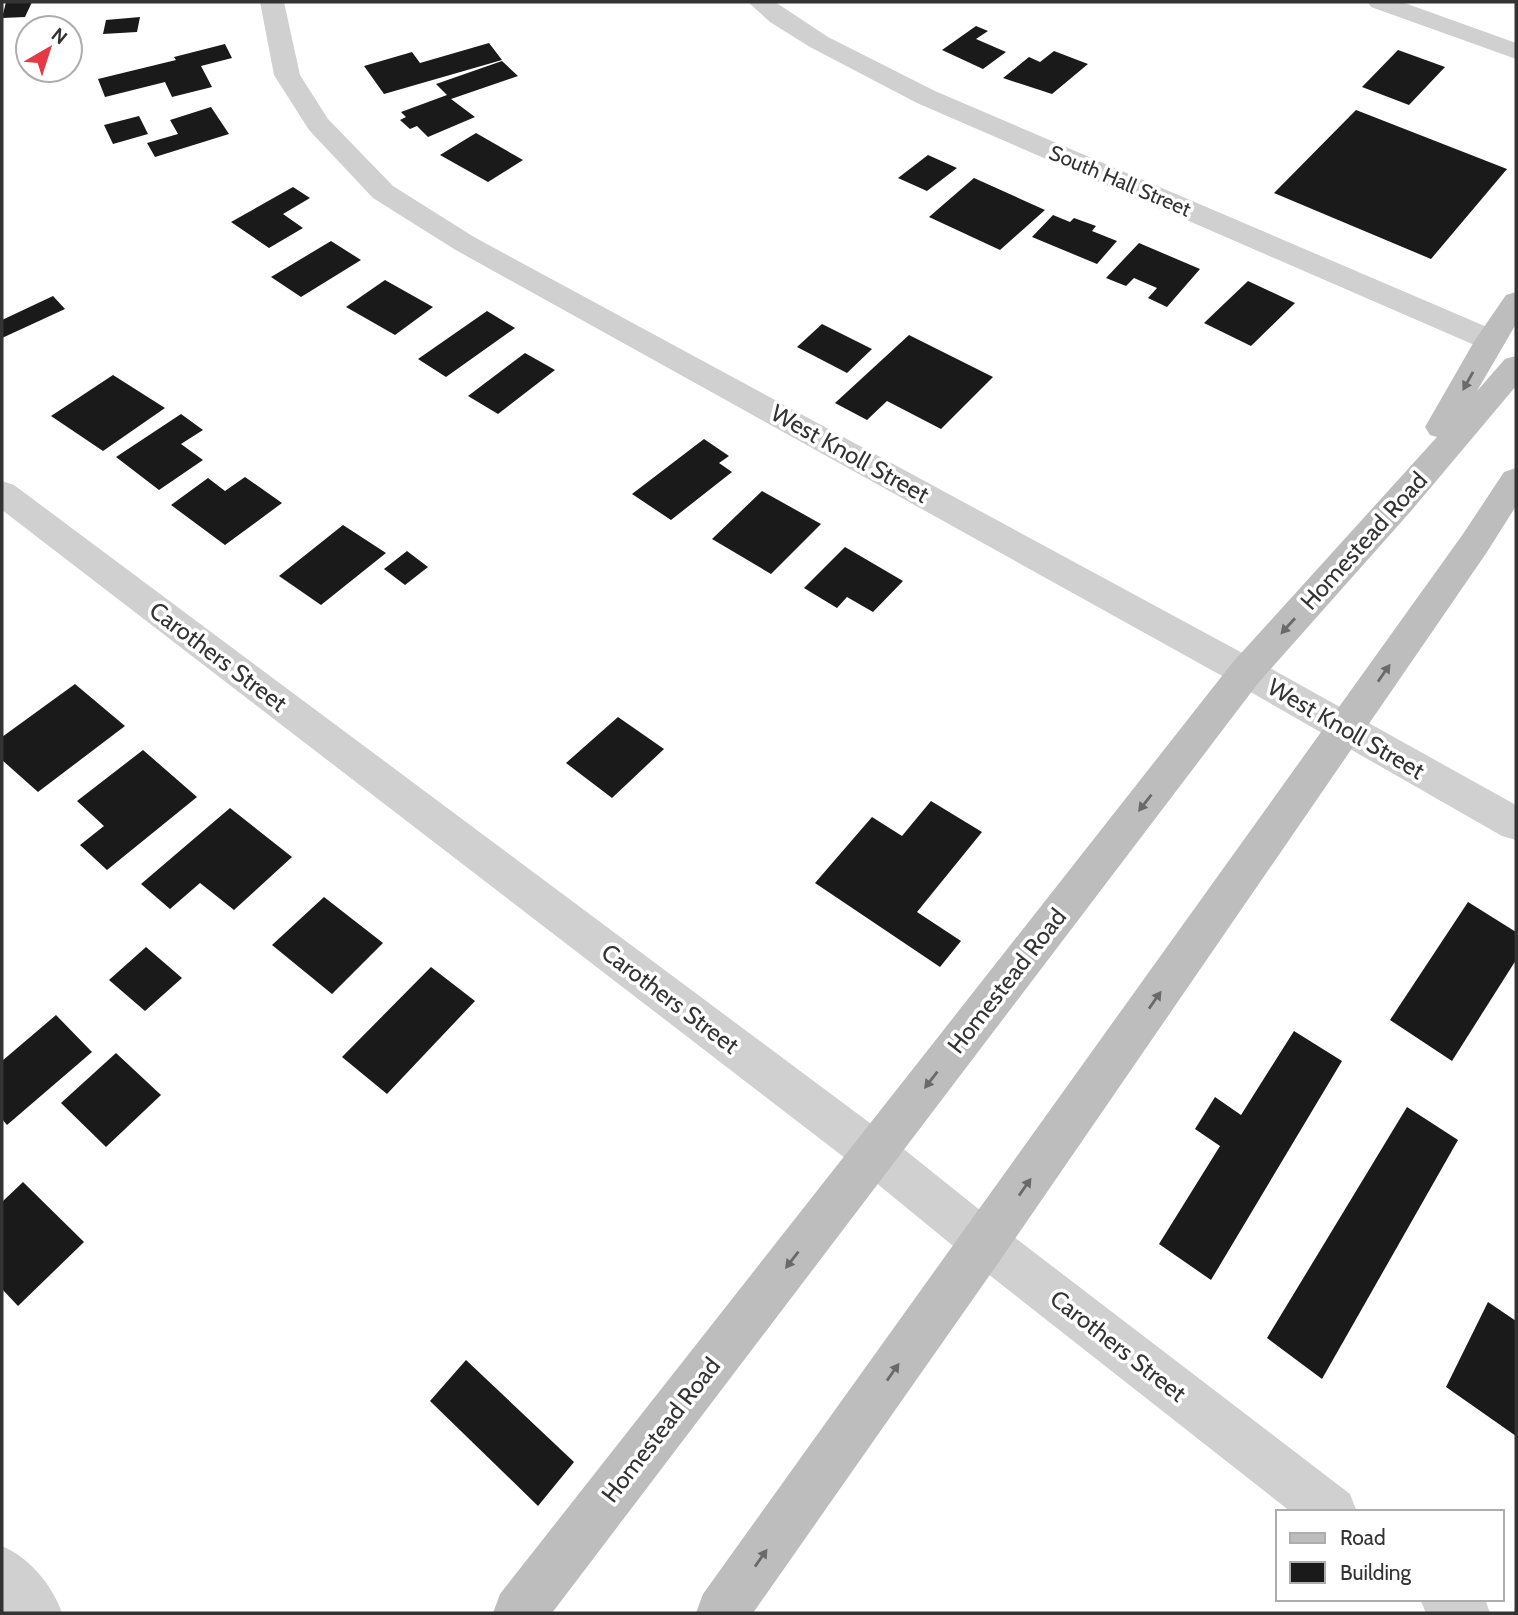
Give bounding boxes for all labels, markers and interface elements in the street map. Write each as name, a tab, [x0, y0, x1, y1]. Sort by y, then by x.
north arrow	[14, 14, 84, 84]
text: N	[47, 23, 72, 49]
street label: South Hall Street	[1046, 139, 1195, 222]
one-way arrow	[1462, 371, 1474, 390]
street label: West Knoll Street	[766, 398, 934, 509]
street label: Homestead Road	[1294, 466, 1433, 616]
street label: Carothers Street	[144, 595, 293, 718]
one-way arrow	[1280, 617, 1296, 634]
one-way arrow	[1377, 664, 1391, 682]
street label: West Knoll Street	[1263, 672, 1430, 785]
one-way arrow	[1137, 793, 1152, 811]
street label: Homestead Road	[941, 903, 1072, 1059]
street label: Carothers Street	[596, 937, 745, 1060]
one-way arrow	[1148, 991, 1162, 1009]
one-way arrow	[923, 1070, 938, 1088]
one-way arrow	[1018, 1178, 1032, 1196]
one-way arrow	[784, 1250, 799, 1268]
street label: Carothers Street	[1045, 1284, 1192, 1408]
street label: Homestead Road	[595, 1352, 726, 1508]
one-way arrow	[886, 1363, 900, 1381]
legend	[1276, 1510, 1504, 1601]
text: Road	[1340, 1525, 1386, 1550]
one-way arrow	[754, 1549, 768, 1567]
text: Building	[1340, 1560, 1412, 1585]

